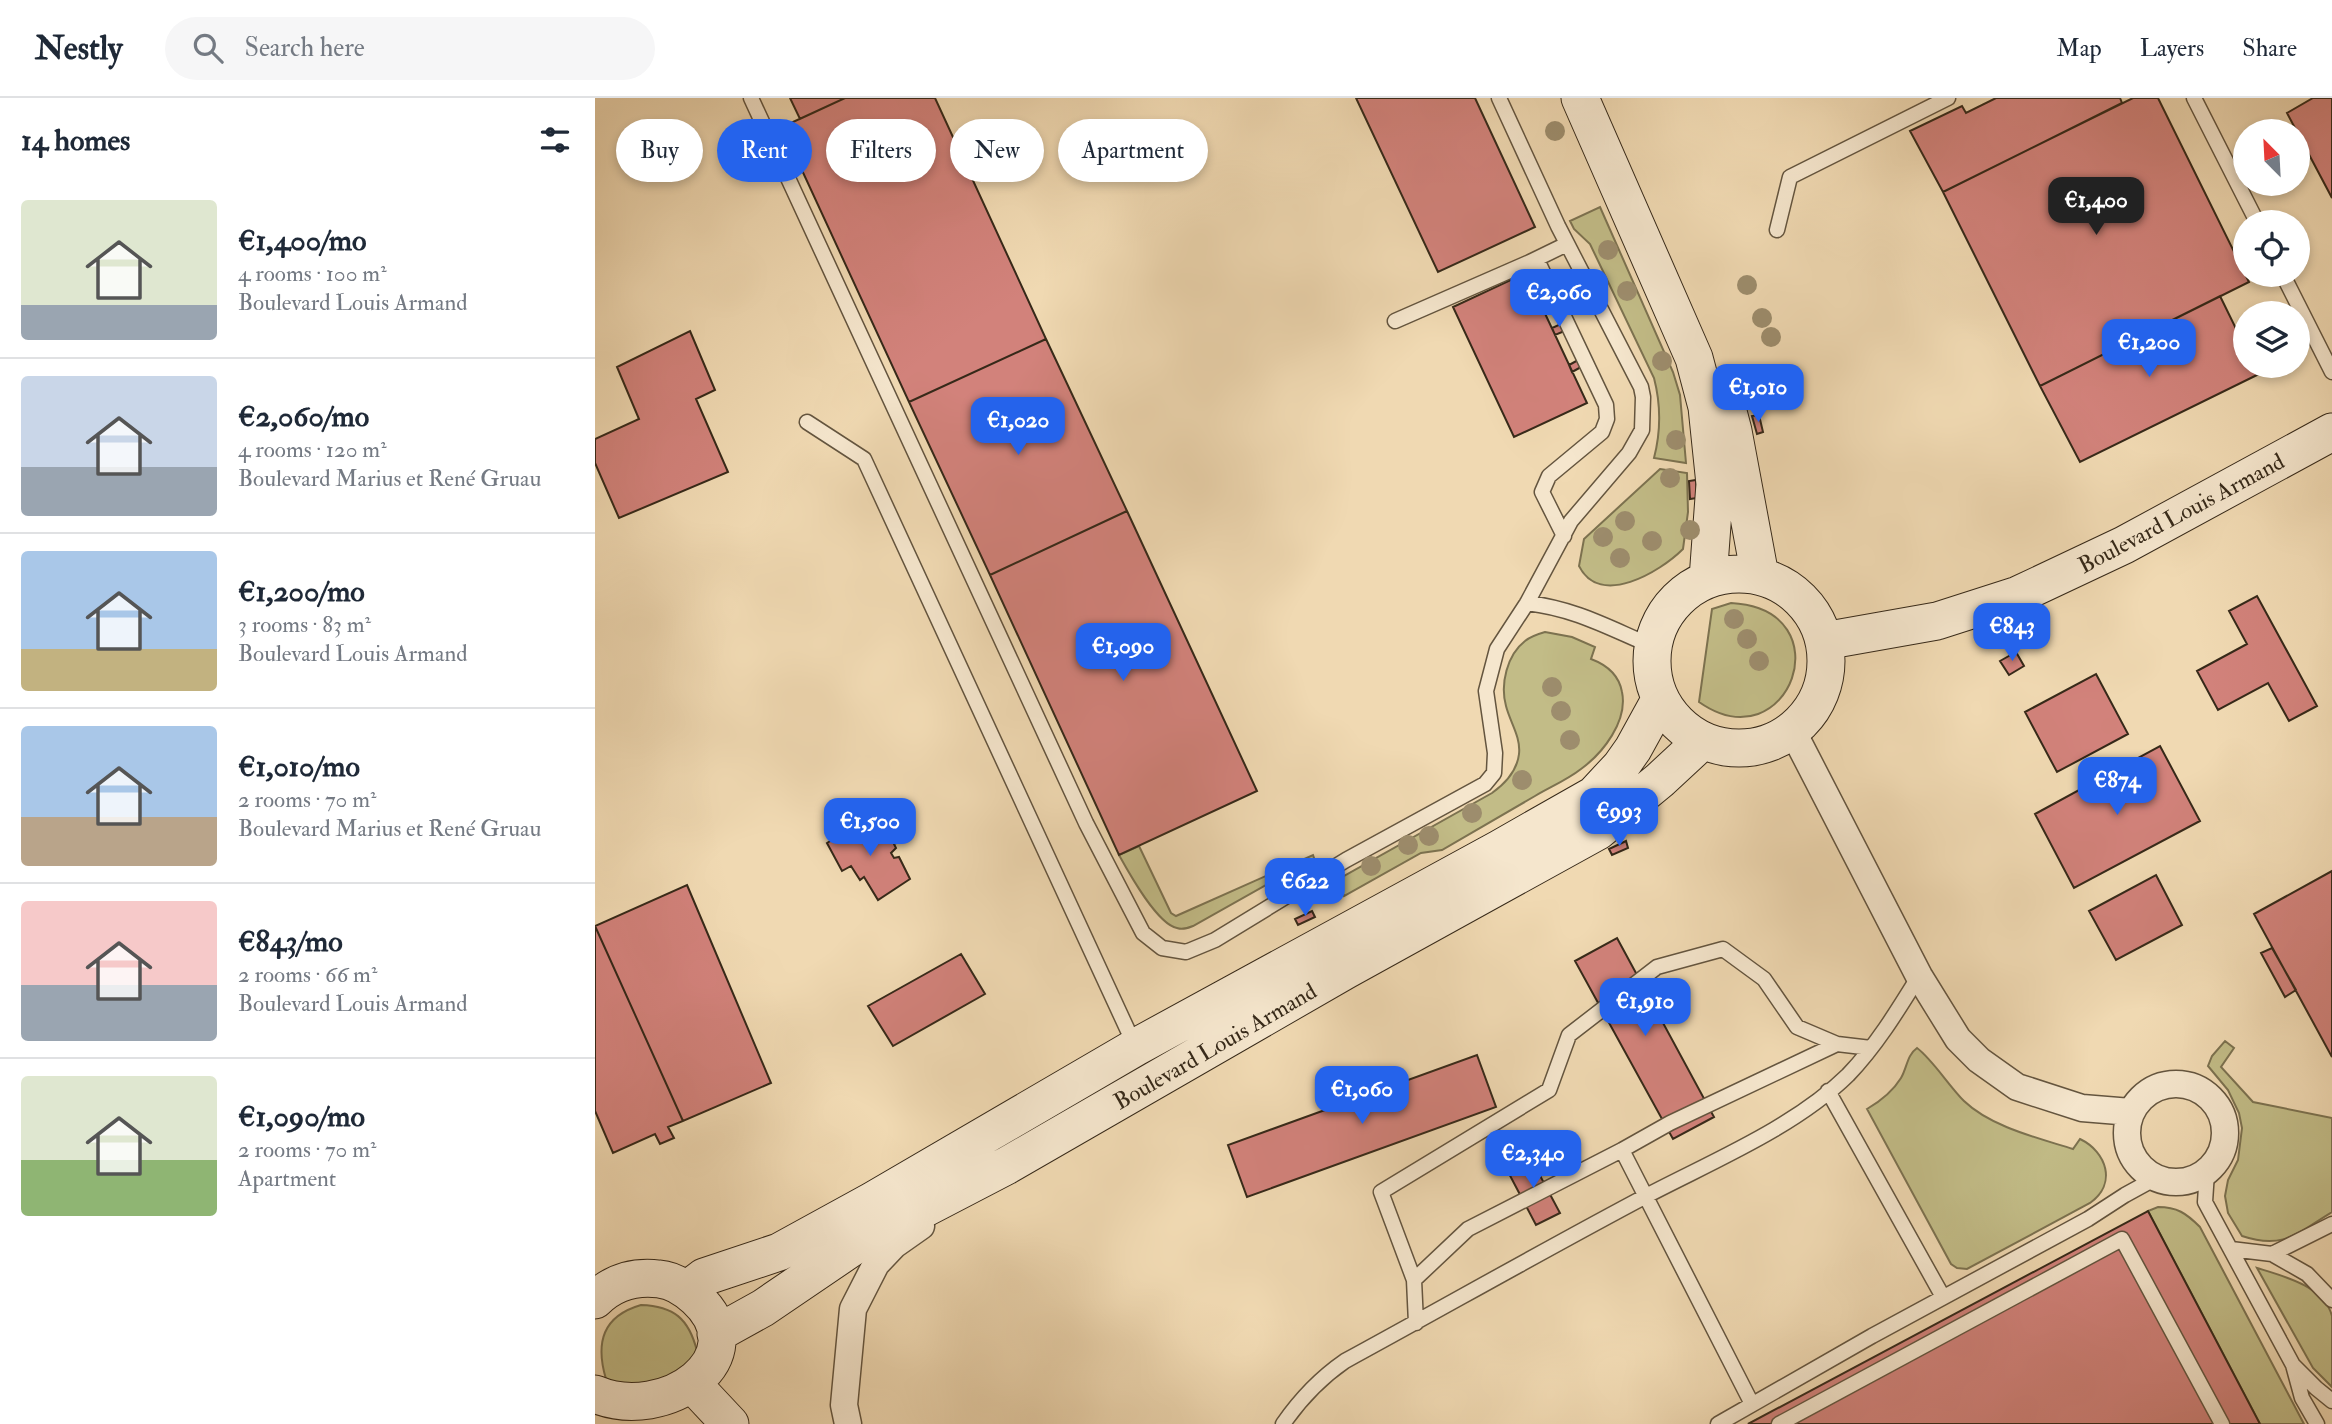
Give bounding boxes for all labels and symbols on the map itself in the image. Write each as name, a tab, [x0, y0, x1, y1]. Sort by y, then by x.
north arrow	[2233, 119, 2310, 196]
pin: €1,400	[2039, 178, 2153, 237]
pin: €2,060	[1502, 270, 1616, 329]
pin: €1,200	[2092, 320, 2206, 379]
pin: €1,010	[1701, 364, 1815, 424]
pin: €1,020	[961, 398, 1075, 457]
street label: Boulevard Louis Armand	[2073, 447, 2289, 580]
pin: €843	[1971, 603, 2053, 663]
pin: €1,090	[1066, 624, 1180, 683]
pin: €874	[2076, 758, 2158, 817]
pin: €993	[1578, 788, 1660, 848]
pin: €1,500	[813, 798, 927, 858]
pin: €622	[1264, 858, 1346, 918]
street label: Boulevard Louis Armand	[1109, 976, 1322, 1116]
pin: €1,910	[1588, 978, 1702, 1038]
pin: €1,060	[1305, 1066, 1419, 1126]
pin: €2,340	[1476, 1130, 1590, 1190]

